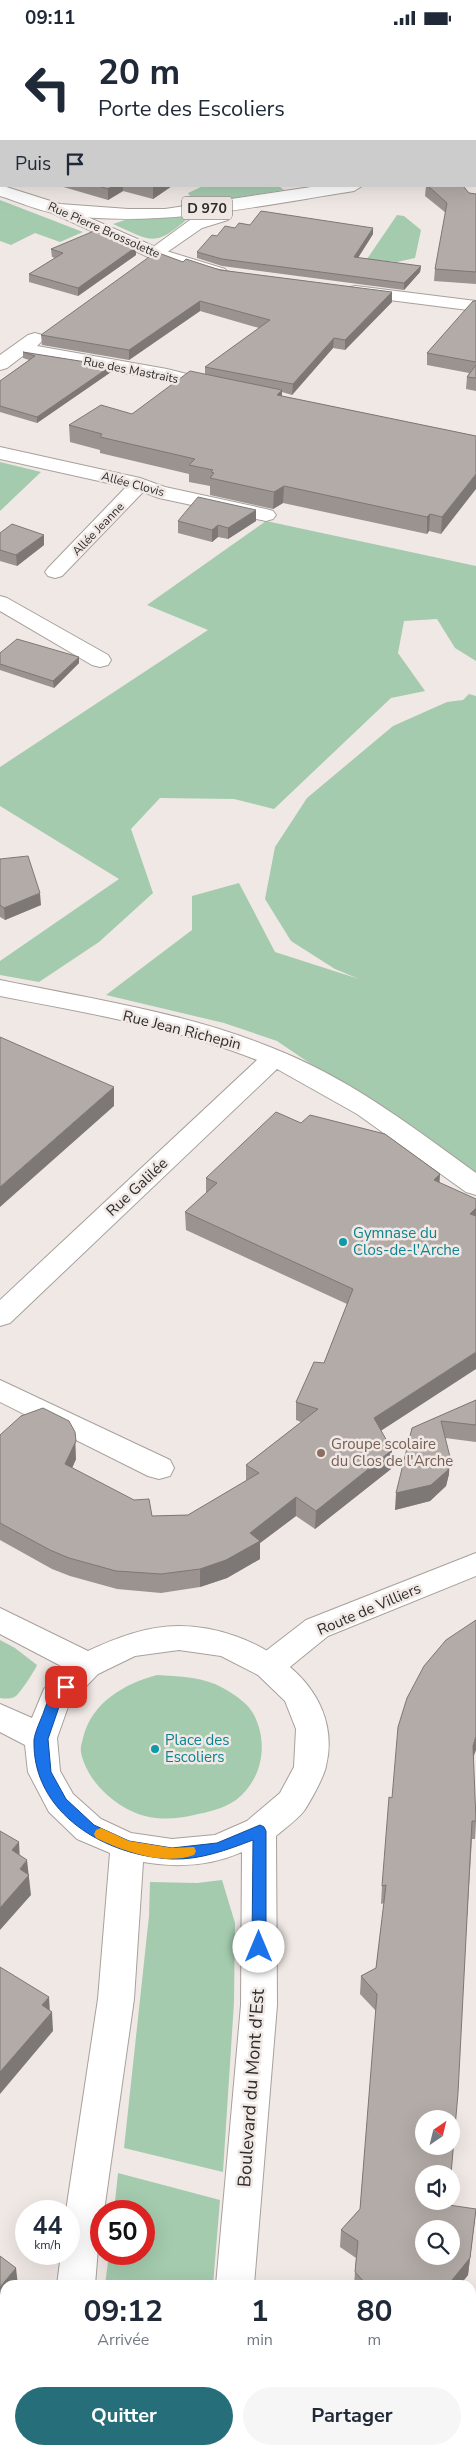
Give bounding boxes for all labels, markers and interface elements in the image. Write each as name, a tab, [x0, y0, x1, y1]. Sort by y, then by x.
text: 09:11	[25, 5, 75, 31]
text: 20 m	[98, 49, 180, 96]
icon: left	[15, 55, 80, 120]
text: Porte des Escoliers	[98, 94, 285, 124]
icon: arrive	[61, 150, 89, 178]
text: Puis	[15, 151, 51, 177]
road number: D 970	[182, 197, 232, 219]
street label: Rue Pierre Brossolette	[46, 198, 162, 262]
street label: Rue des Mastraits	[82, 353, 180, 387]
street label: Allée Clovis	[100, 468, 166, 500]
street label: Allée Jeanne	[69, 499, 127, 559]
street label: Rue Jean Richepin	[121, 1006, 243, 1054]
street label: Rue Galilée	[102, 1153, 172, 1221]
place label: Gymnase du Clos-de-l'Arche	[353, 1223, 460, 1260]
marker: Gymnase du Clos-de-l'Arche	[337, 1236, 349, 1248]
place label: Groupe scolaire du Clos de l'Arche	[331, 1434, 453, 1471]
marker: Groupe scolaire du Clos de l'Arche	[315, 1447, 327, 1459]
street label: Route de Villiers	[314, 1578, 424, 1640]
pin	[45, 1666, 87, 1708]
icon: arrive	[52, 1673, 80, 1701]
place label: Place des Escoliers	[165, 1730, 229, 1767]
marker: Place des Escoliers	[149, 1743, 161, 1755]
position arrow	[232, 1920, 284, 1972]
street label: Boulevard du Mont d'Est	[232, 1987, 270, 2188]
north arrow	[415, 2110, 460, 2155]
map controls	[415, 2110, 460, 2265]
button: sound	[415, 2165, 460, 2210]
speed limit sign: 50	[90, 2200, 155, 2265]
text: 44	[32, 2209, 63, 2243]
button: search	[415, 2220, 460, 2265]
text: km/h	[34, 2237, 61, 2253]
text: 09:12	[84, 2291, 163, 2332]
text: 1	[251, 2291, 269, 2332]
text: 80	[356, 2291, 392, 2332]
text: Arrivée	[97, 2329, 149, 2351]
text: min	[246, 2329, 273, 2351]
text: m	[368, 2329, 381, 2351]
button: Quitter	[15, 2387, 233, 2445]
button: Partager	[243, 2387, 461, 2445]

